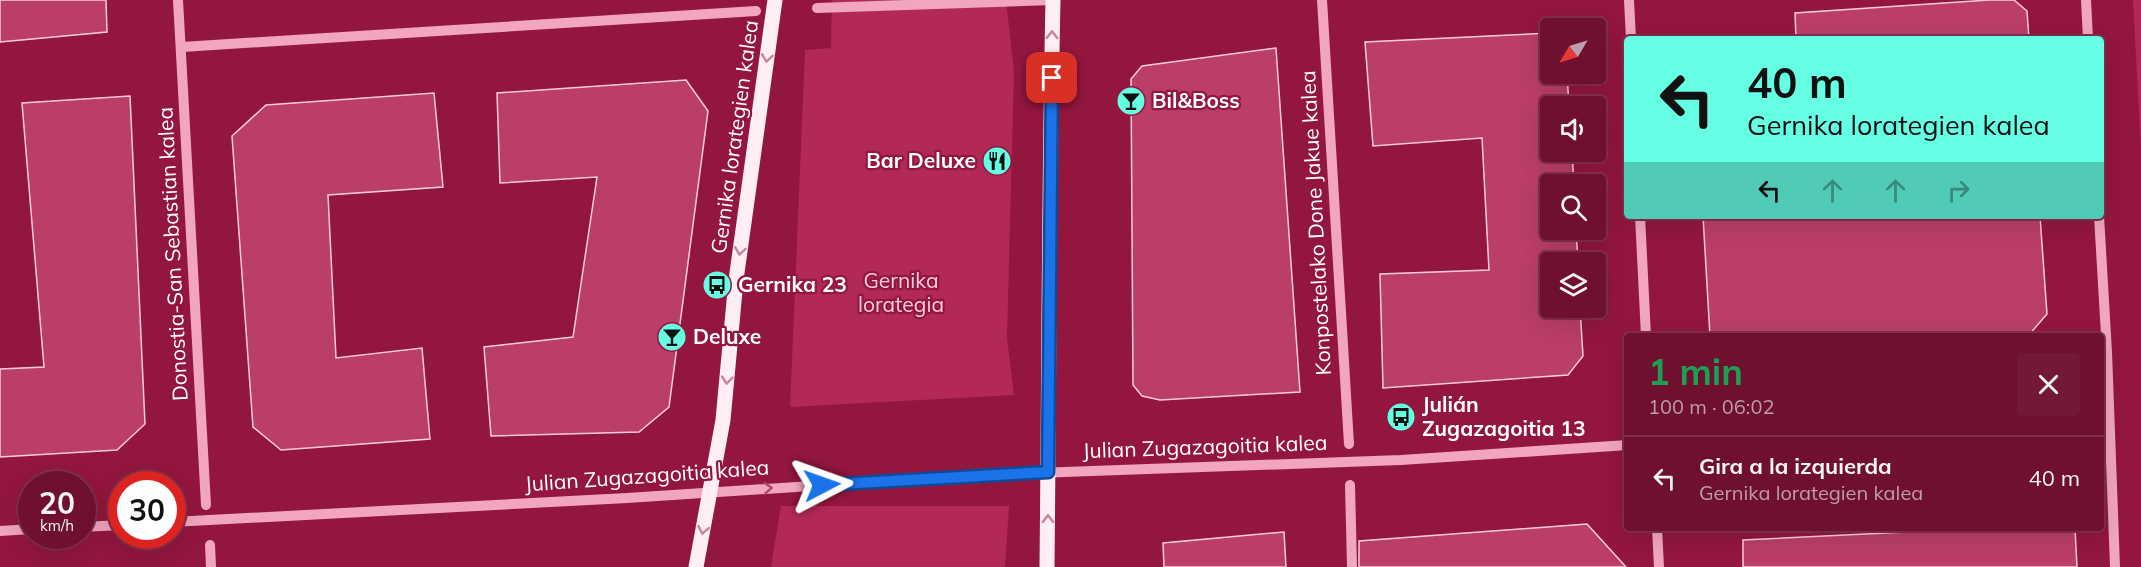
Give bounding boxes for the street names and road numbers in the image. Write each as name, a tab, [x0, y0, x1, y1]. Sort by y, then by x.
street label: Gernika lorategien kalea	[705, 18, 763, 255]
street label: Konpostelako Done Jakue kalea	[1294, 70, 1336, 376]
street label: Donostia-San Sebastian kalea	[151, 106, 193, 402]
street label: Julian Zugazagoitia kalea	[1082, 429, 1328, 463]
street label: Julian Zugazagoitia kalea	[524, 453, 770, 497]

